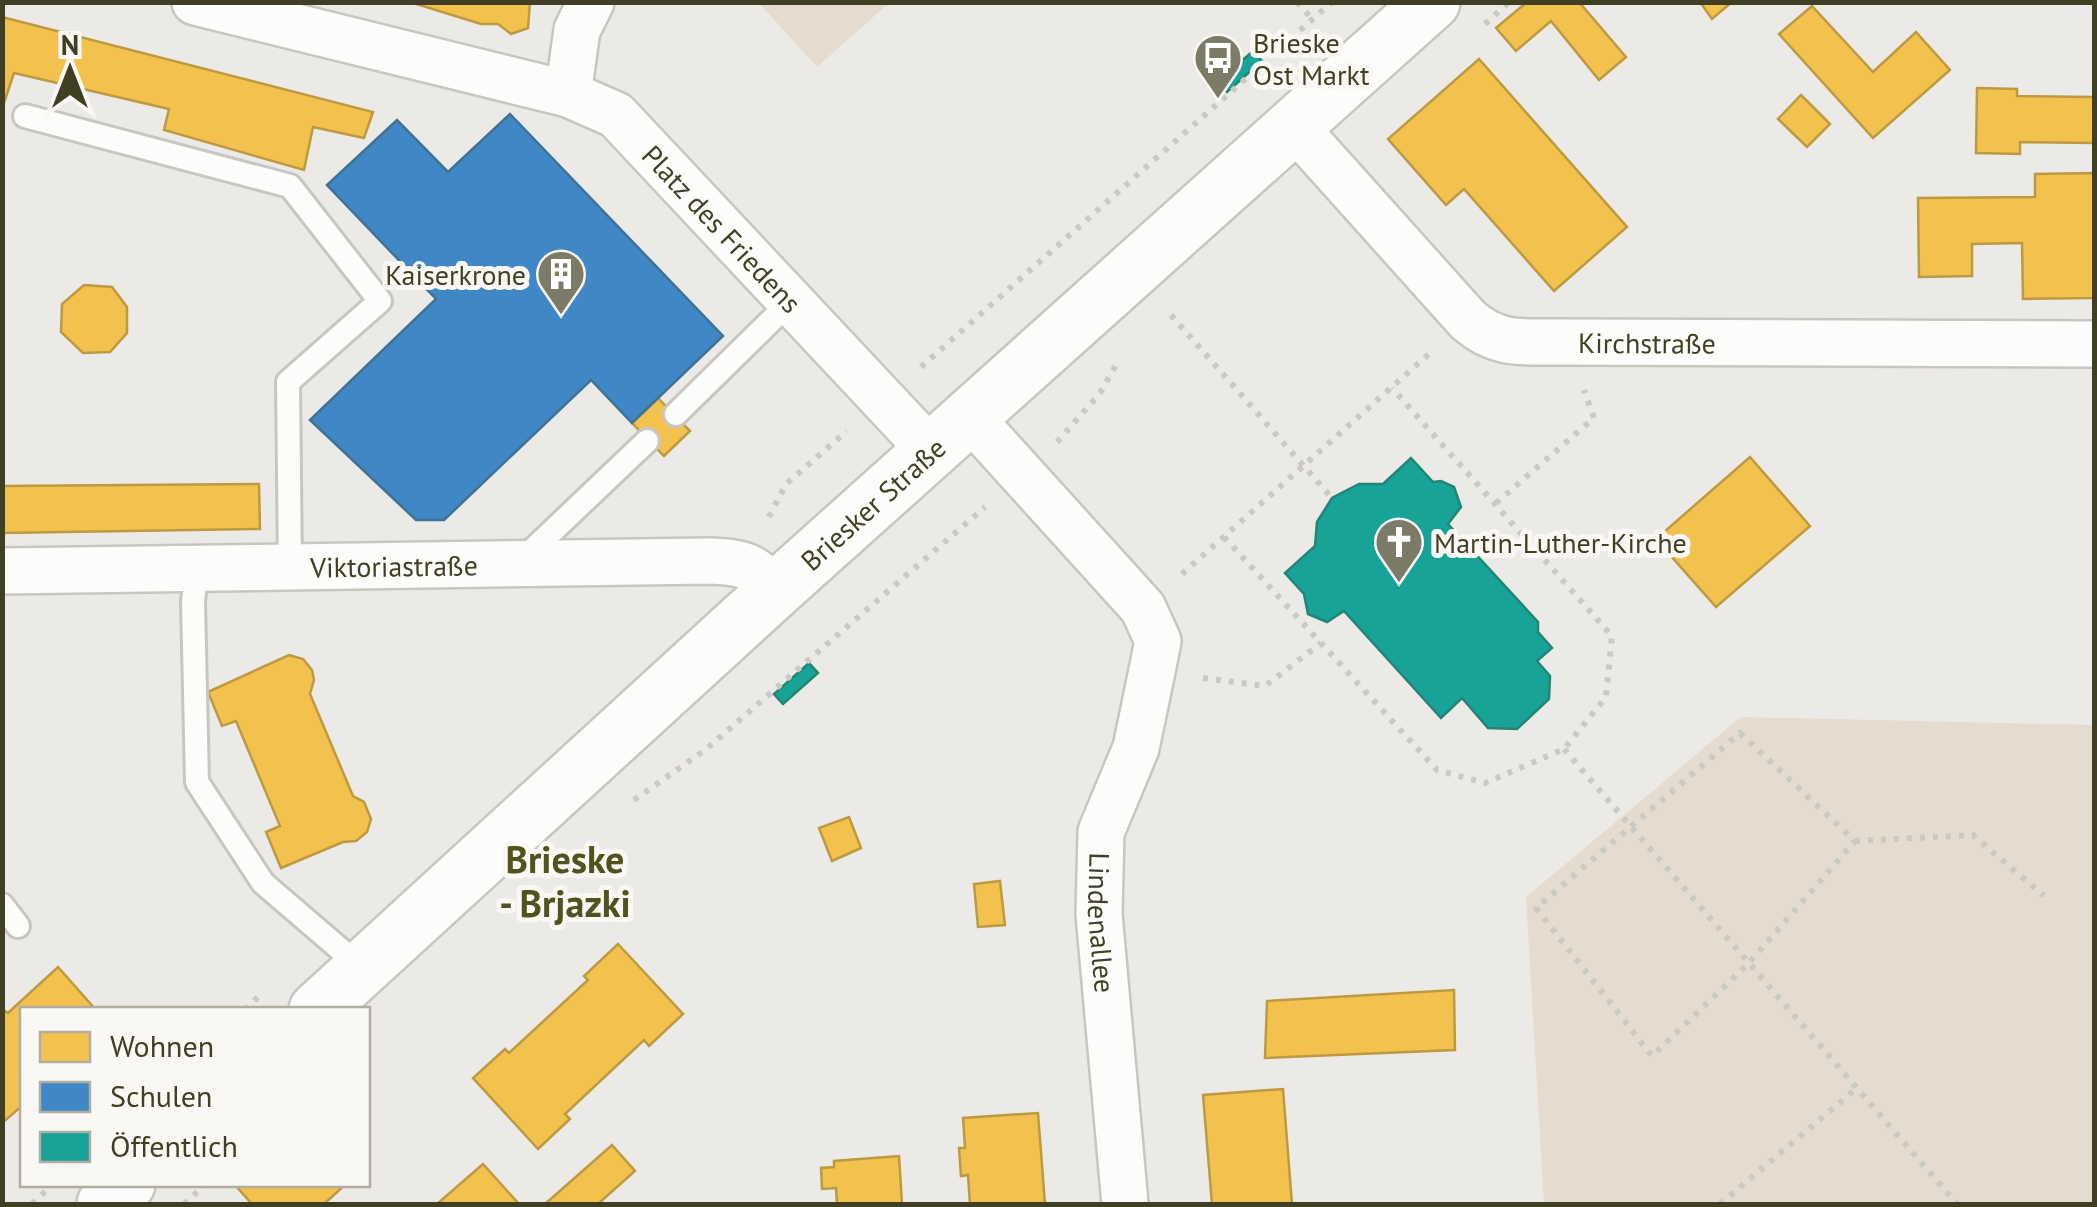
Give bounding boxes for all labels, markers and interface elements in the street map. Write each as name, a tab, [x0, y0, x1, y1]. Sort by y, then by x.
north arrow	[20, 20, 120, 120]
place label: Brieske Ost Markt	[1253, 24, 1370, 93]
text: N	[61, 26, 79, 63]
bus stop icon: Brieske Ost Markt	[1192, 32, 1244, 100]
street label: Platz des Friedens	[635, 137, 810, 320]
building icon: Kaiserkrone	[535, 248, 587, 316]
place label: Kaiserkrone	[385, 256, 526, 293]
street label: Kirchstraße	[1578, 324, 1716, 361]
street label: Briesker Straße	[792, 429, 953, 578]
church icon: Martin-Luther-Kirche	[1373, 516, 1425, 584]
place label: Martin-Luther-Kirche	[1434, 524, 1687, 561]
street label: Viktoriastraße	[309, 546, 478, 585]
district label: Brieske - Brjazki	[499, 834, 631, 927]
street label: Lindenallee	[1080, 852, 1124, 994]
legend	[20, 1007, 370, 1187]
text: Wohnen	[110, 1026, 214, 1065]
text: Schulen	[110, 1076, 212, 1115]
text: Öffentlich	[110, 1126, 238, 1165]

